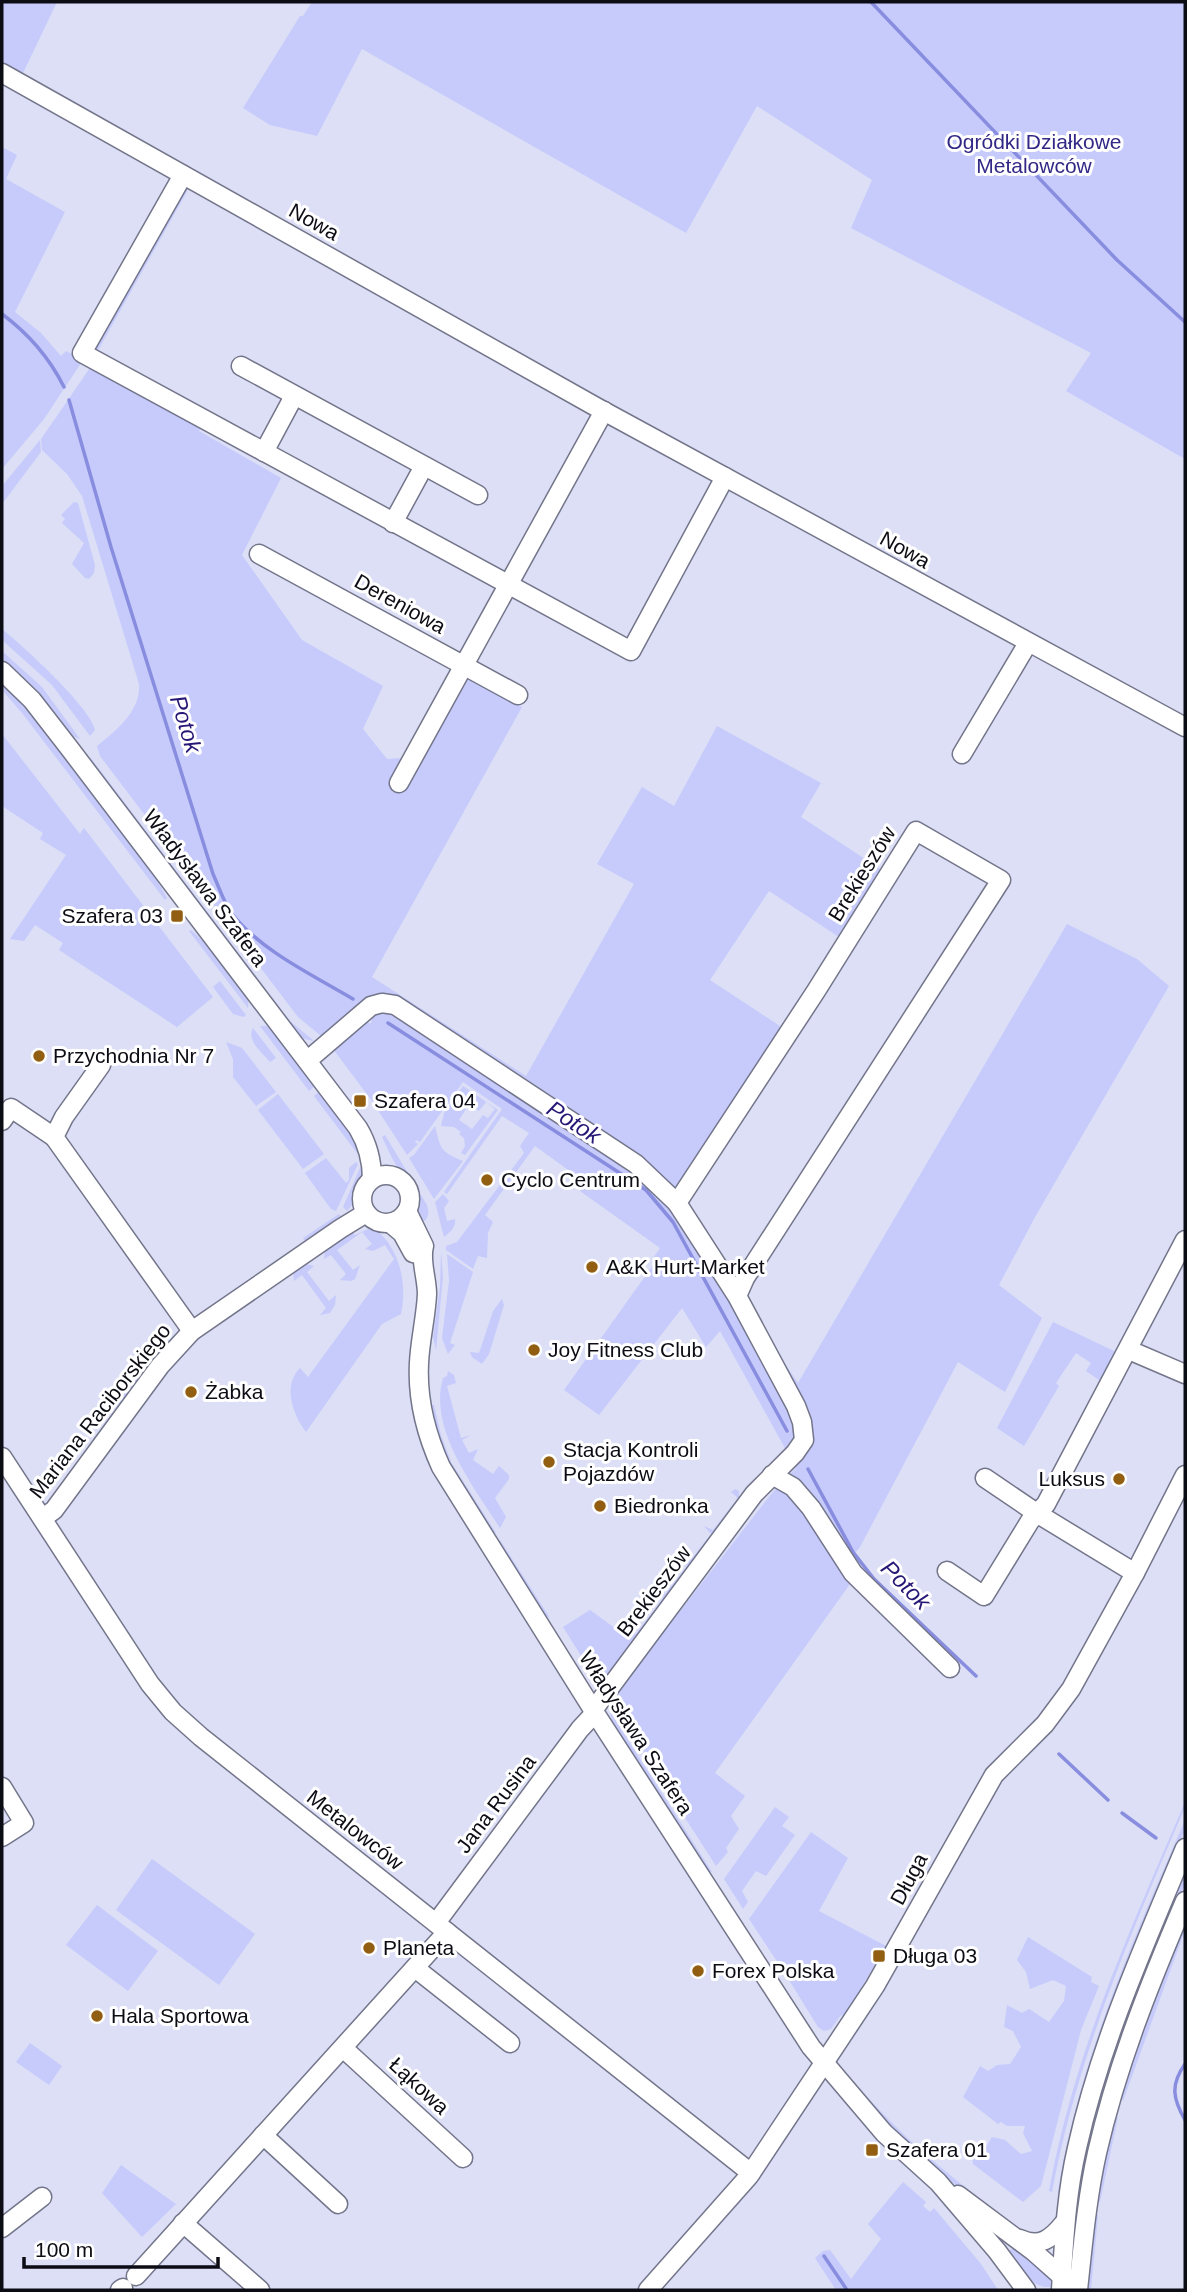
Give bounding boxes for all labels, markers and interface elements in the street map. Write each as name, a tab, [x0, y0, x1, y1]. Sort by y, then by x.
park label: Ogródki Działkowe Metalowców	[946, 130, 1122, 177]
street label: Nowa	[285, 198, 344, 245]
street label: Nowa	[876, 526, 935, 573]
street label: Dereniowa	[351, 569, 450, 638]
water label: Potok	[165, 692, 207, 757]
street label: Władysława Szafera	[139, 805, 272, 971]
street label: Brekieszów	[823, 821, 900, 925]
place label: Szafera 03	[61, 904, 163, 927]
marker: Szafera 03	[169, 908, 185, 924]
place label: Przychodnia Nr 7	[53, 1044, 214, 1067]
marker: Przychodnia Nr 7	[31, 1048, 47, 1064]
place label: Szafera 04	[374, 1089, 476, 1112]
marker: Szafera 04	[352, 1093, 368, 1109]
water label: Potok	[542, 1095, 607, 1150]
place label: Cyclo Centrum	[501, 1168, 640, 1191]
marker: Cyclo Centrum	[479, 1172, 495, 1188]
place label: A&K Hurt-Market	[606, 1255, 765, 1278]
marker: A&K Hurt-Market	[584, 1259, 600, 1275]
street label: Mariana Raciborskiego	[24, 1319, 175, 1502]
place label: Joy Fitness Club	[548, 1338, 703, 1361]
marker: Joy Fitness Club	[526, 1342, 542, 1358]
place label: Żabka	[205, 1380, 264, 1403]
marker: Żabka	[183, 1384, 199, 1400]
place label: Stacja Kontroli Pojazdów	[563, 1438, 698, 1485]
marker: Stacja Kontroli Pojazdów	[541, 1454, 557, 1470]
place label: Luksus	[1038, 1467, 1105, 1490]
marker: Luksus	[1111, 1471, 1127, 1487]
place label: Biedronka	[614, 1494, 709, 1517]
marker: Biedronka	[592, 1498, 608, 1514]
street label: Brekieszów	[612, 1540, 696, 1640]
water label: Potok	[876, 1555, 937, 1616]
street label: Władysława Szafera	[575, 1647, 698, 1819]
street label: Jana Rusina	[451, 1750, 540, 1857]
street label: Metalowców	[303, 1785, 409, 1875]
street label: Długa	[886, 1849, 932, 1908]
place label: Planeta	[383, 1936, 455, 1959]
marker: Planeta	[361, 1940, 377, 1956]
place label: Długa 03	[893, 1944, 977, 1967]
marker: Długa 03	[871, 1948, 887, 1964]
place label: Forex Polska	[712, 1959, 835, 1982]
marker: Forex Polska	[690, 1963, 706, 1979]
place label: Hala Sportowa	[111, 2004, 249, 2027]
marker: Hala Sportowa	[89, 2008, 105, 2024]
street label: Łąkowa	[385, 2053, 454, 2119]
place label: Szafera 01	[886, 2138, 988, 2161]
marker: Szafera 01	[864, 2142, 880, 2158]
scale bar	[24, 2226, 219, 2270]
text: 100 m	[35, 2238, 93, 2261]

